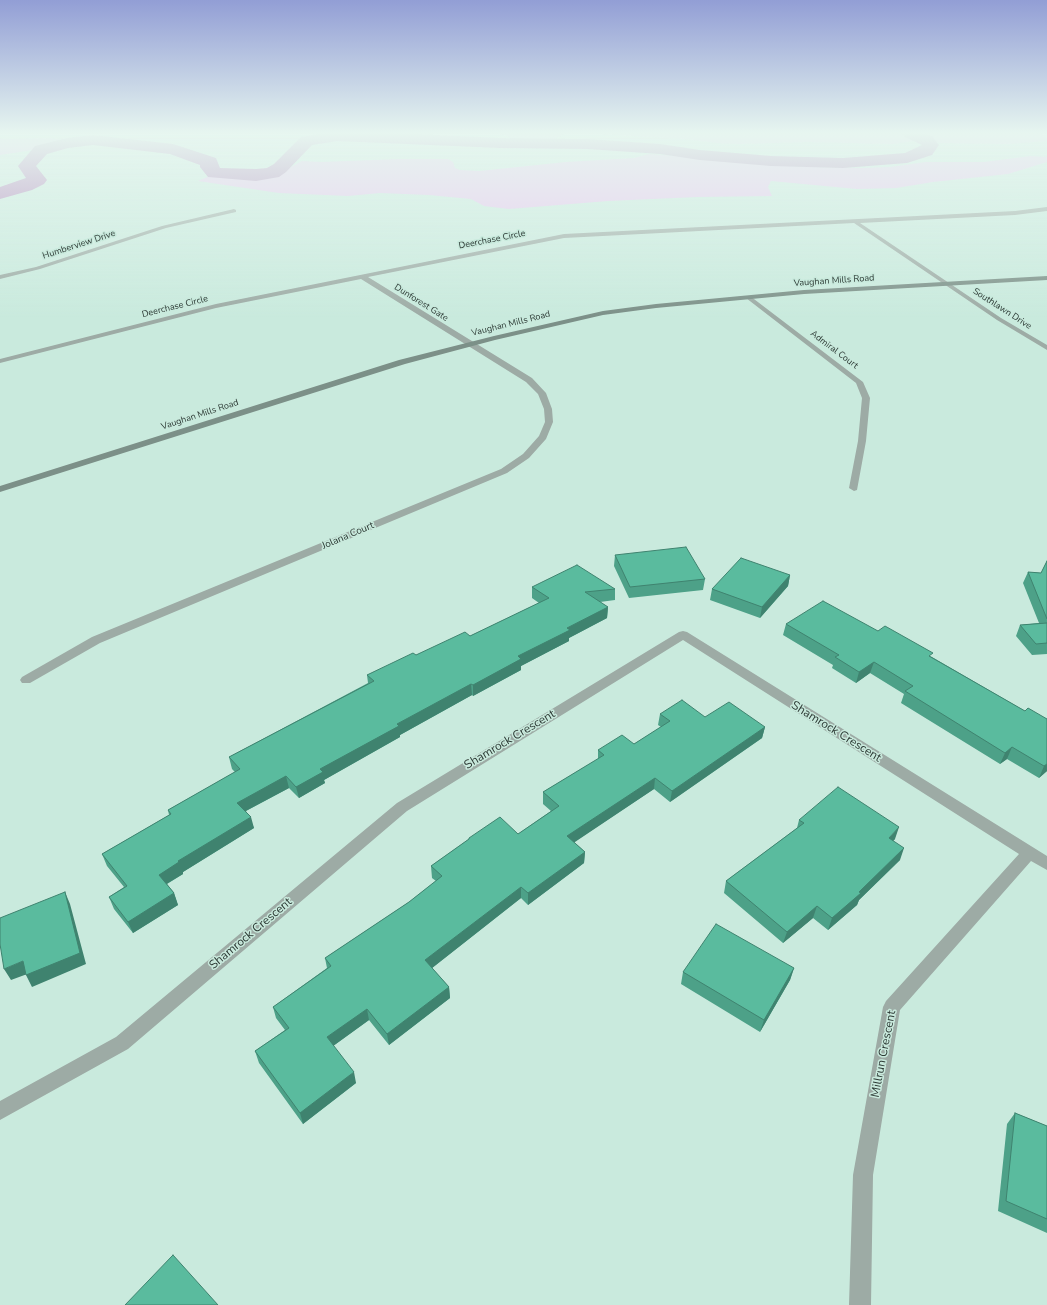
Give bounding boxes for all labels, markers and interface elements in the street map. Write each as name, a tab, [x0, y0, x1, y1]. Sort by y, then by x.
street label: Humberview Drive	[41, 228, 117, 262]
street label: Deerchase Circle	[458, 228, 526, 252]
street label: Vaughan Mills Road	[793, 273, 875, 289]
street label: Dunforest Gate	[392, 282, 450, 324]
street label: Southlawn Drive	[971, 286, 1033, 332]
street label: Deerchase Circle	[141, 294, 209, 320]
street label: Vaughan Mills Road	[471, 309, 551, 339]
street label: Admiral Court	[808, 329, 860, 371]
street label: Vaughan Mills Road	[160, 397, 240, 433]
street label: Jolana Court	[320, 520, 376, 552]
street label: Shamrock Crescent	[788, 698, 884, 766]
street label: Shamrock Crescent	[462, 707, 558, 773]
street label: Shamrock Crescent	[207, 895, 295, 973]
street label: Millrun Crescent	[869, 1009, 899, 1099]

